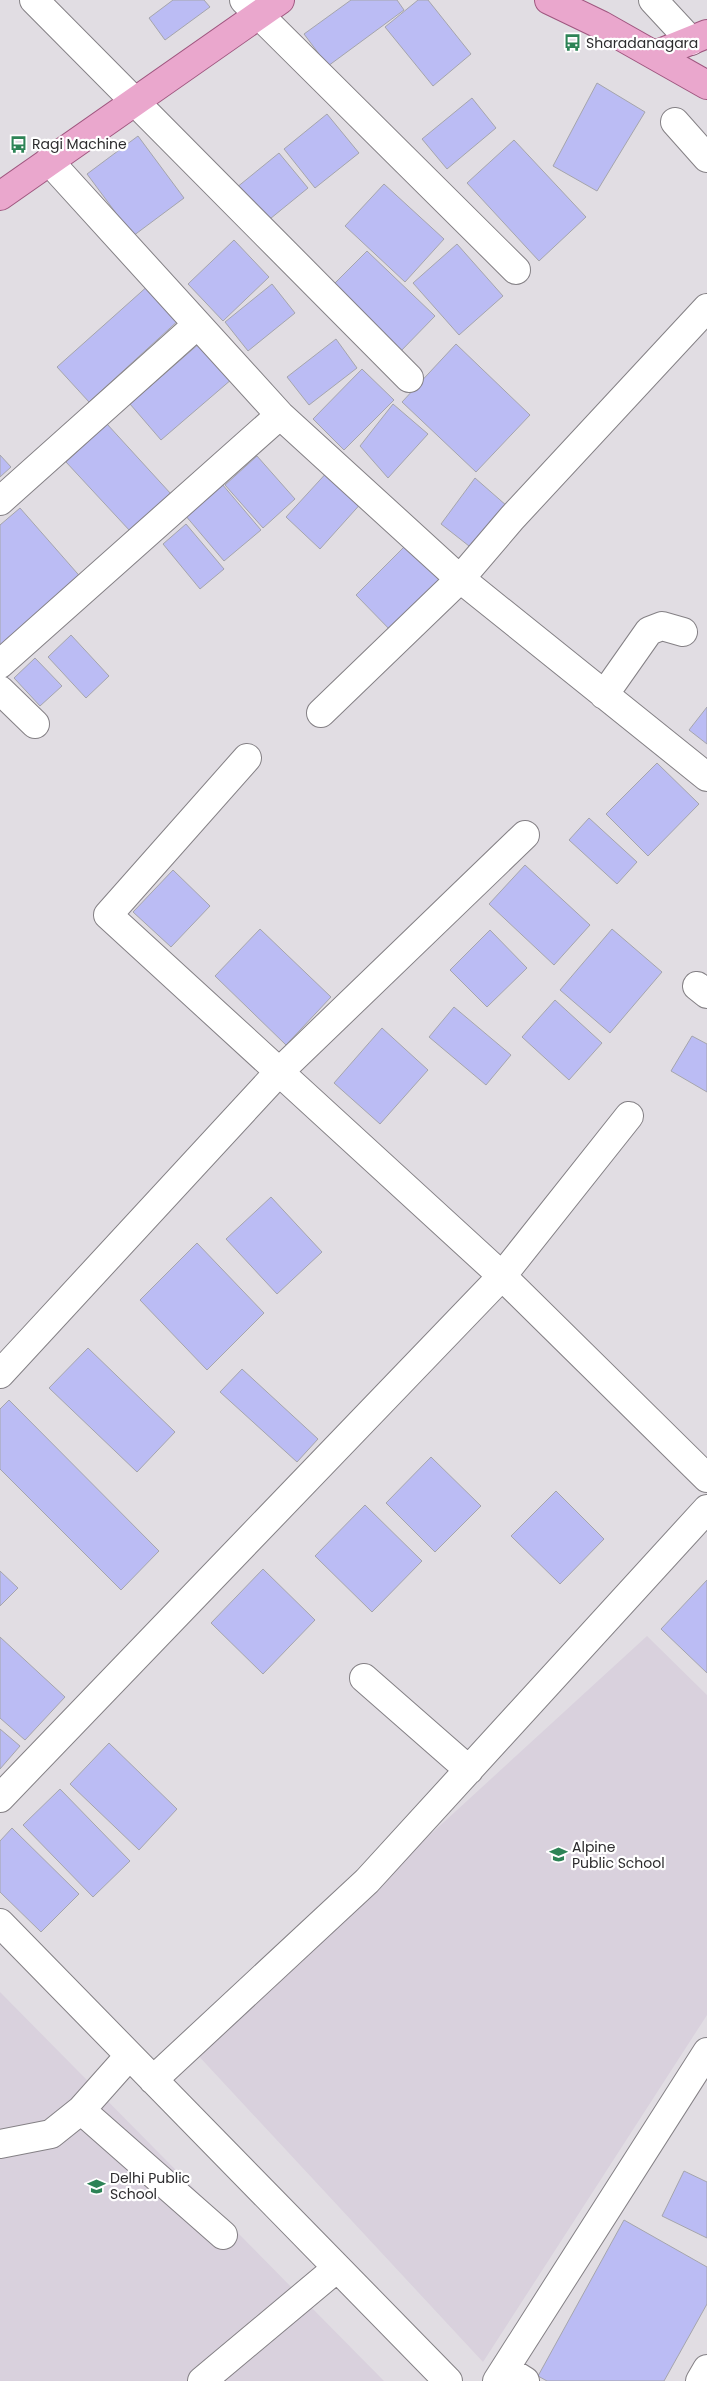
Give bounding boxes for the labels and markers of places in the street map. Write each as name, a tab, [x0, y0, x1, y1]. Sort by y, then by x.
bus stop icon: Sharadanagara	[562, 33, 582, 53]
place label: Sharadanagara	[586, 33, 698, 53]
bus stop icon: Ragi Machine	[8, 134, 28, 154]
place label: Ragi Machine	[32, 134, 127, 154]
place label: Alpine Public School	[572, 1837, 665, 1873]
school or university icon: Alpine Public School	[548, 1845, 568, 1865]
place label: Delhi Public School	[110, 2168, 190, 2204]
school or university icon: Delhi Public School	[86, 2176, 106, 2196]

